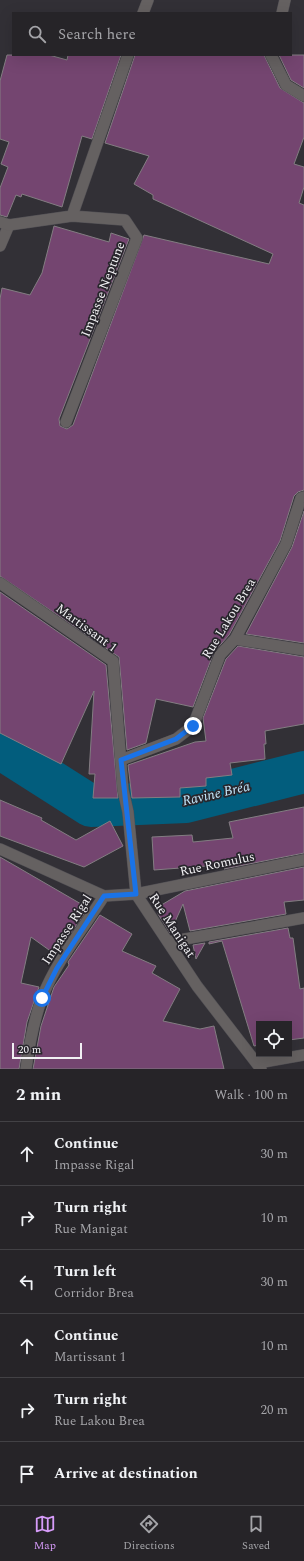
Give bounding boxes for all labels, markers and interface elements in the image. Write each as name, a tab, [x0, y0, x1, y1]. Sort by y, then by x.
search box	[12, 12, 292, 56]
icon: search	[26, 23, 48, 45]
text: Search here	[58, 23, 136, 46]
street label: Impasse Neptune	[76, 239, 130, 340]
street label: Rue Lakou Brea	[197, 574, 261, 663]
street label: Martissant 1	[51, 599, 121, 657]
route end	[184, 717, 202, 735]
water label: Ravine Bréa	[180, 776, 252, 811]
street label: Rue Romulus	[178, 846, 257, 882]
street label: Rue Manigat	[144, 889, 201, 962]
street label: Impasse Rigal	[37, 890, 97, 969]
route start	[33, 989, 51, 1007]
map controls	[256, 1021, 292, 1057]
button: locate	[256, 1021, 292, 1057]
scale bar	[12, 1041, 82, 1060]
text: 20 m	[18, 1041, 41, 1058]
text: 2 min	[16, 1082, 61, 1108]
text: Walk · 100 m	[214, 1085, 288, 1105]
text: Continue	[54, 1132, 119, 1155]
icon: ahead	[16, 1143, 38, 1165]
text: 30 m	[261, 1144, 288, 1164]
text: Impasse Rigal	[54, 1155, 134, 1175]
text: Turn right	[54, 1196, 127, 1219]
icon: right	[16, 1207, 38, 1229]
text: 10 m	[261, 1208, 288, 1228]
text: Rue Manigat	[54, 1219, 128, 1239]
text: Turn left	[54, 1260, 116, 1283]
icon: left	[16, 1271, 38, 1293]
text: 30 m	[261, 1272, 288, 1292]
text: Corridor Brea	[54, 1283, 134, 1303]
text: Continue	[54, 1324, 119, 1347]
icon: ahead	[16, 1335, 38, 1357]
text: 10 m	[261, 1336, 288, 1356]
text: Martissant 1	[54, 1347, 126, 1367]
text: Turn right	[54, 1388, 127, 1411]
icon: right	[16, 1399, 38, 1421]
text: 20 m	[261, 1400, 288, 1420]
text: Rue Lakou Brea	[54, 1411, 145, 1431]
text: Arrive at destination	[54, 1462, 198, 1485]
icon: arrive	[16, 1463, 38, 1485]
tab: Map	[34, 1513, 56, 1554]
tab: Directions	[123, 1513, 175, 1554]
tab: Saved	[242, 1513, 270, 1554]

